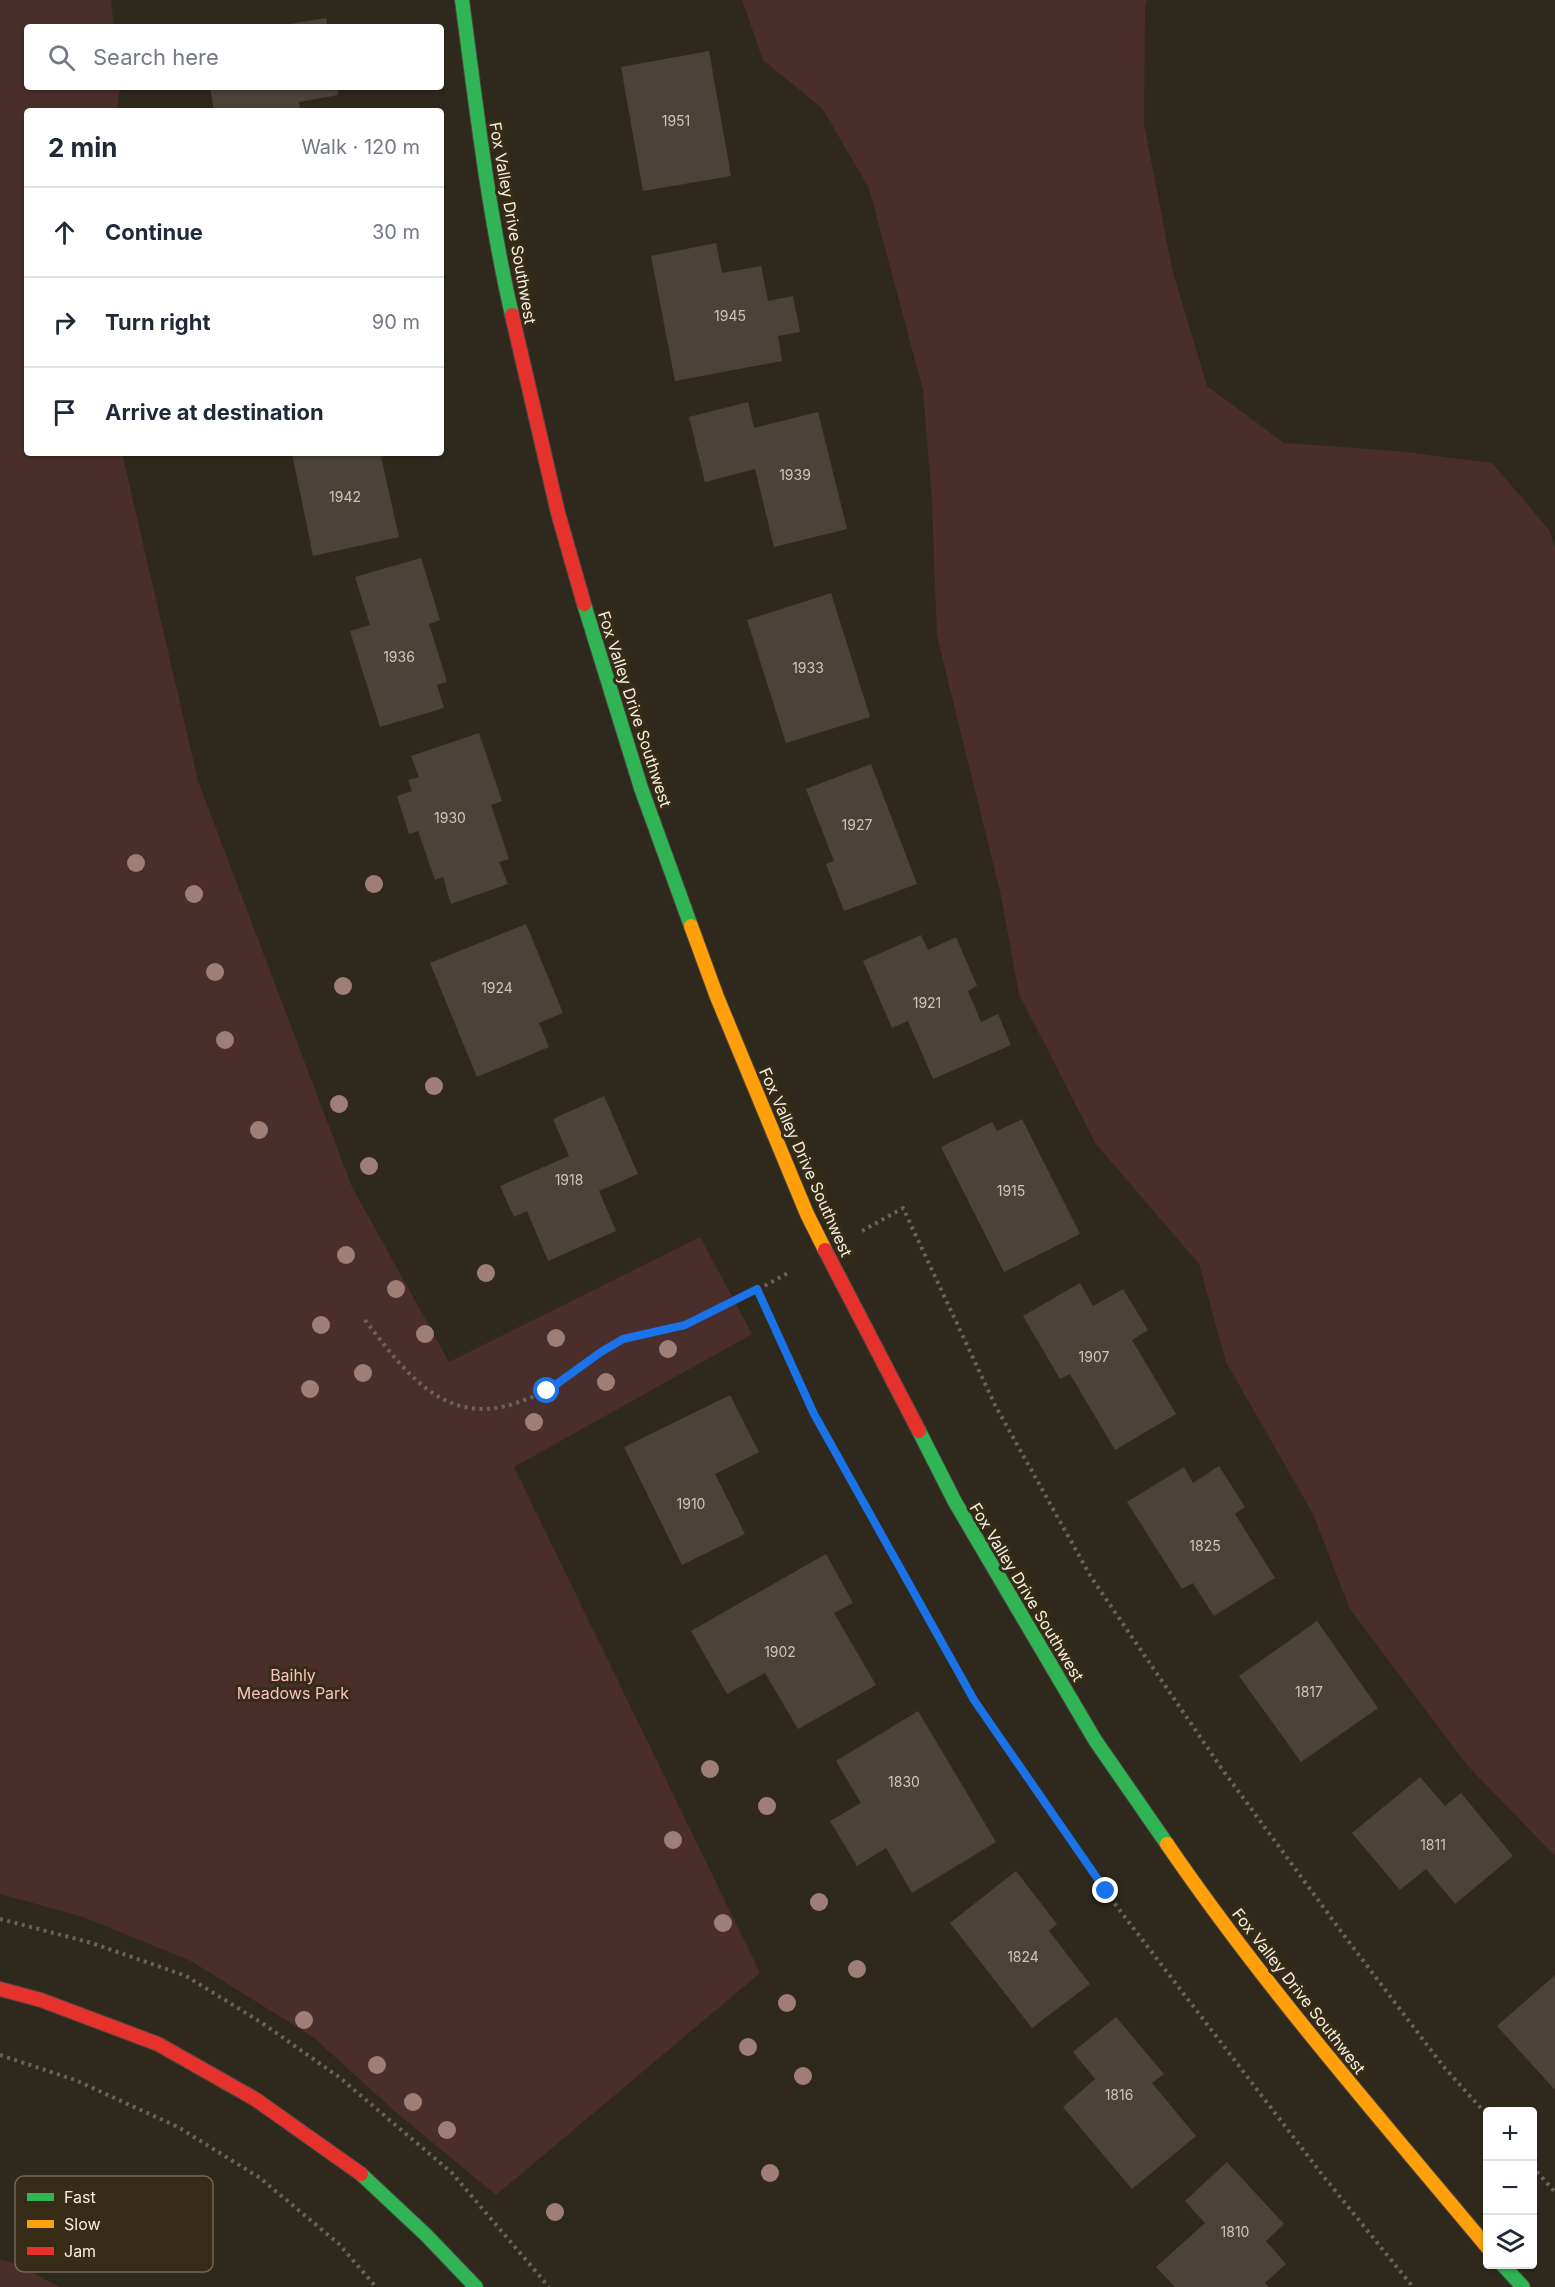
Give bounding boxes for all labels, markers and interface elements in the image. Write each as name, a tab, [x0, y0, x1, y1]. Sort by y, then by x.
search box	[24, 24, 444, 90]
icon: search	[45, 41, 78, 74]
text: Search here	[93, 44, 219, 70]
house number: 1951	[662, 112, 690, 129]
street label: Fox Valley Drive Southwest	[485, 120, 541, 326]
text: 2 min	[48, 132, 118, 163]
text: Walk · 120 m	[301, 135, 420, 159]
icon: ahead	[48, 216, 81, 249]
text: Continue	[105, 219, 203, 245]
text: 30 m	[372, 220, 420, 244]
icon: right	[48, 306, 81, 339]
house number: 1945	[714, 307, 746, 324]
text: Turn right	[105, 309, 211, 335]
text: 90 m	[372, 310, 420, 334]
icon: arrive	[48, 396, 81, 429]
text: Arrive at destination	[105, 399, 324, 425]
house number: 1939	[779, 466, 811, 483]
house number: 1942	[329, 488, 361, 505]
street label: Fox Valley Drive Southwest	[594, 609, 676, 809]
house number: 1936	[383, 648, 415, 665]
house number: 1933	[792, 659, 824, 676]
house number: 1930	[434, 809, 466, 826]
house number: 1927	[842, 816, 872, 833]
house number: 1924	[481, 979, 513, 996]
house number: 1921	[913, 994, 941, 1011]
street label: Fox Valley Drive Southwest	[755, 1064, 857, 1260]
house number: 1918	[555, 1171, 583, 1188]
house number: 1915	[997, 1182, 1025, 1199]
house number: 1907	[1079, 1348, 1110, 1365]
route start	[533, 1377, 559, 1403]
house number: 1910	[677, 1495, 705, 1512]
street label: Fox Valley Drive Southwest	[966, 1499, 1088, 1685]
house number: 1825	[1189, 1537, 1221, 1554]
house number: 1902	[764, 1643, 796, 1660]
park label: Baihly Meadows Park	[237, 1665, 349, 1703]
house number: 1817	[1295, 1683, 1323, 1700]
house number: 1830	[888, 1773, 920, 1790]
house number: 1811	[1420, 1836, 1446, 1853]
route end	[1092, 1877, 1118, 1903]
street label: Fox Valley Drive Southwest	[1228, 1904, 1370, 2078]
house number: 1824	[1007, 1948, 1039, 1965]
house number: 1816	[1105, 2086, 1133, 2103]
map controls	[1483, 2107, 1537, 2269]
button: +	[1483, 2107, 1537, 2161]
button: −	[1483, 2161, 1537, 2215]
legend	[15, 2176, 213, 2272]
text: Fast	[64, 2187, 96, 2207]
text: Slow	[64, 2214, 101, 2234]
button: layers	[1483, 2215, 1537, 2269]
house number: 1810	[1221, 2223, 1249, 2240]
text: Jam	[64, 2241, 96, 2261]

